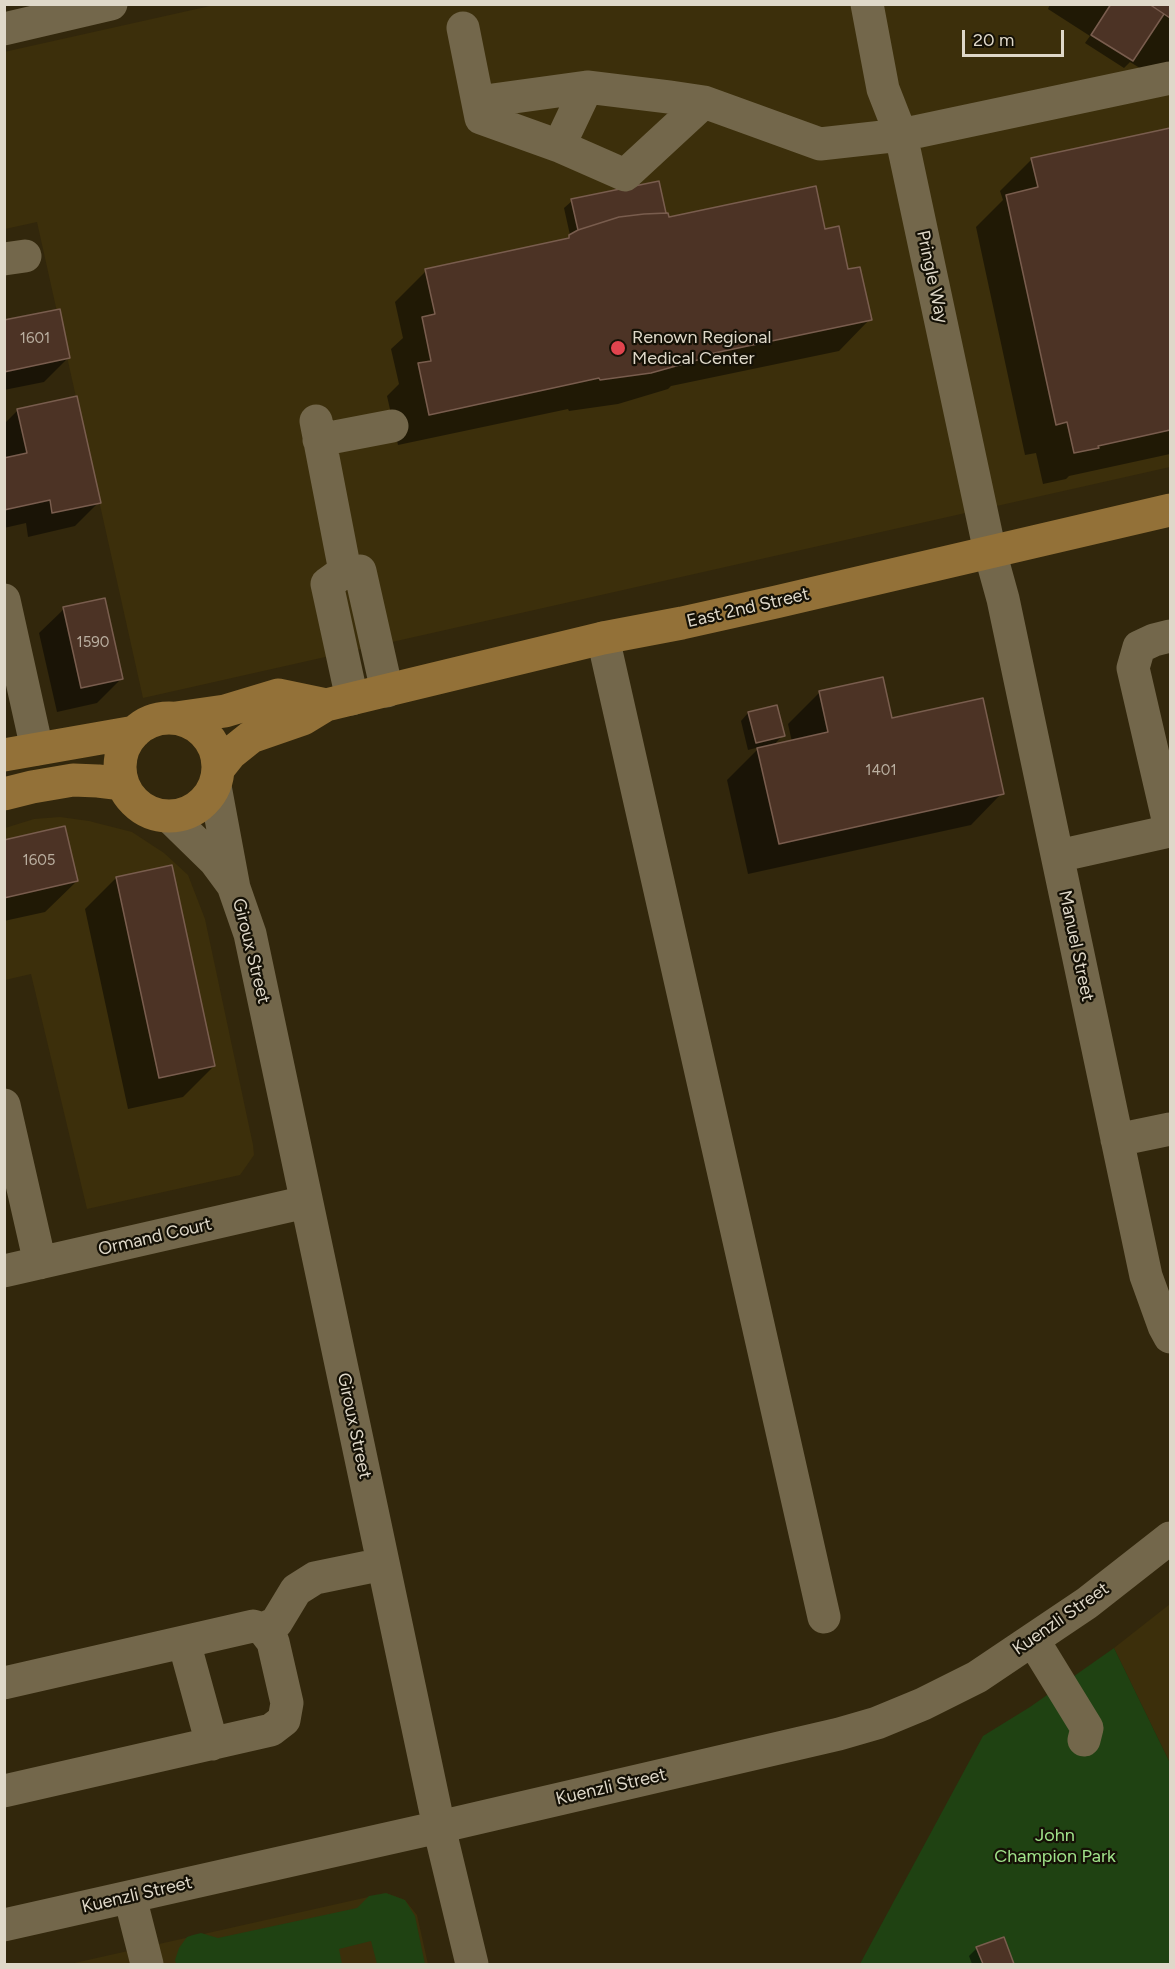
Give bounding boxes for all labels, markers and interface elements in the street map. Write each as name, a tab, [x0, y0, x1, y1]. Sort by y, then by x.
scale bar	[965, 18, 1067, 56]
text: 20 m	[973, 29, 1014, 51]
street label: Pringle Way	[912, 229, 952, 325]
place label: Renown Regional Medical Center	[632, 327, 771, 370]
house number: 1601	[20, 330, 50, 348]
marker: Renown Regional Medical Center	[609, 339, 627, 357]
street label: East 2nd Street	[685, 583, 811, 633]
house number: 1590	[77, 634, 109, 652]
house number: 1401	[865, 762, 897, 780]
house number: 1605	[23, 852, 55, 870]
street label: Manuel Street	[1054, 888, 1098, 1004]
street label: Giroux Street	[227, 896, 275, 1006]
street label: Ormand Court	[96, 1213, 214, 1261]
street label: Giroux Street	[332, 1371, 376, 1481]
street label: Kuenzli Street	[1009, 1578, 1113, 1660]
street label: Kuenzli Street	[554, 1764, 668, 1810]
park label: John Champion Park	[994, 1825, 1116, 1868]
street label: Kuenzli Street	[80, 1872, 194, 1918]

